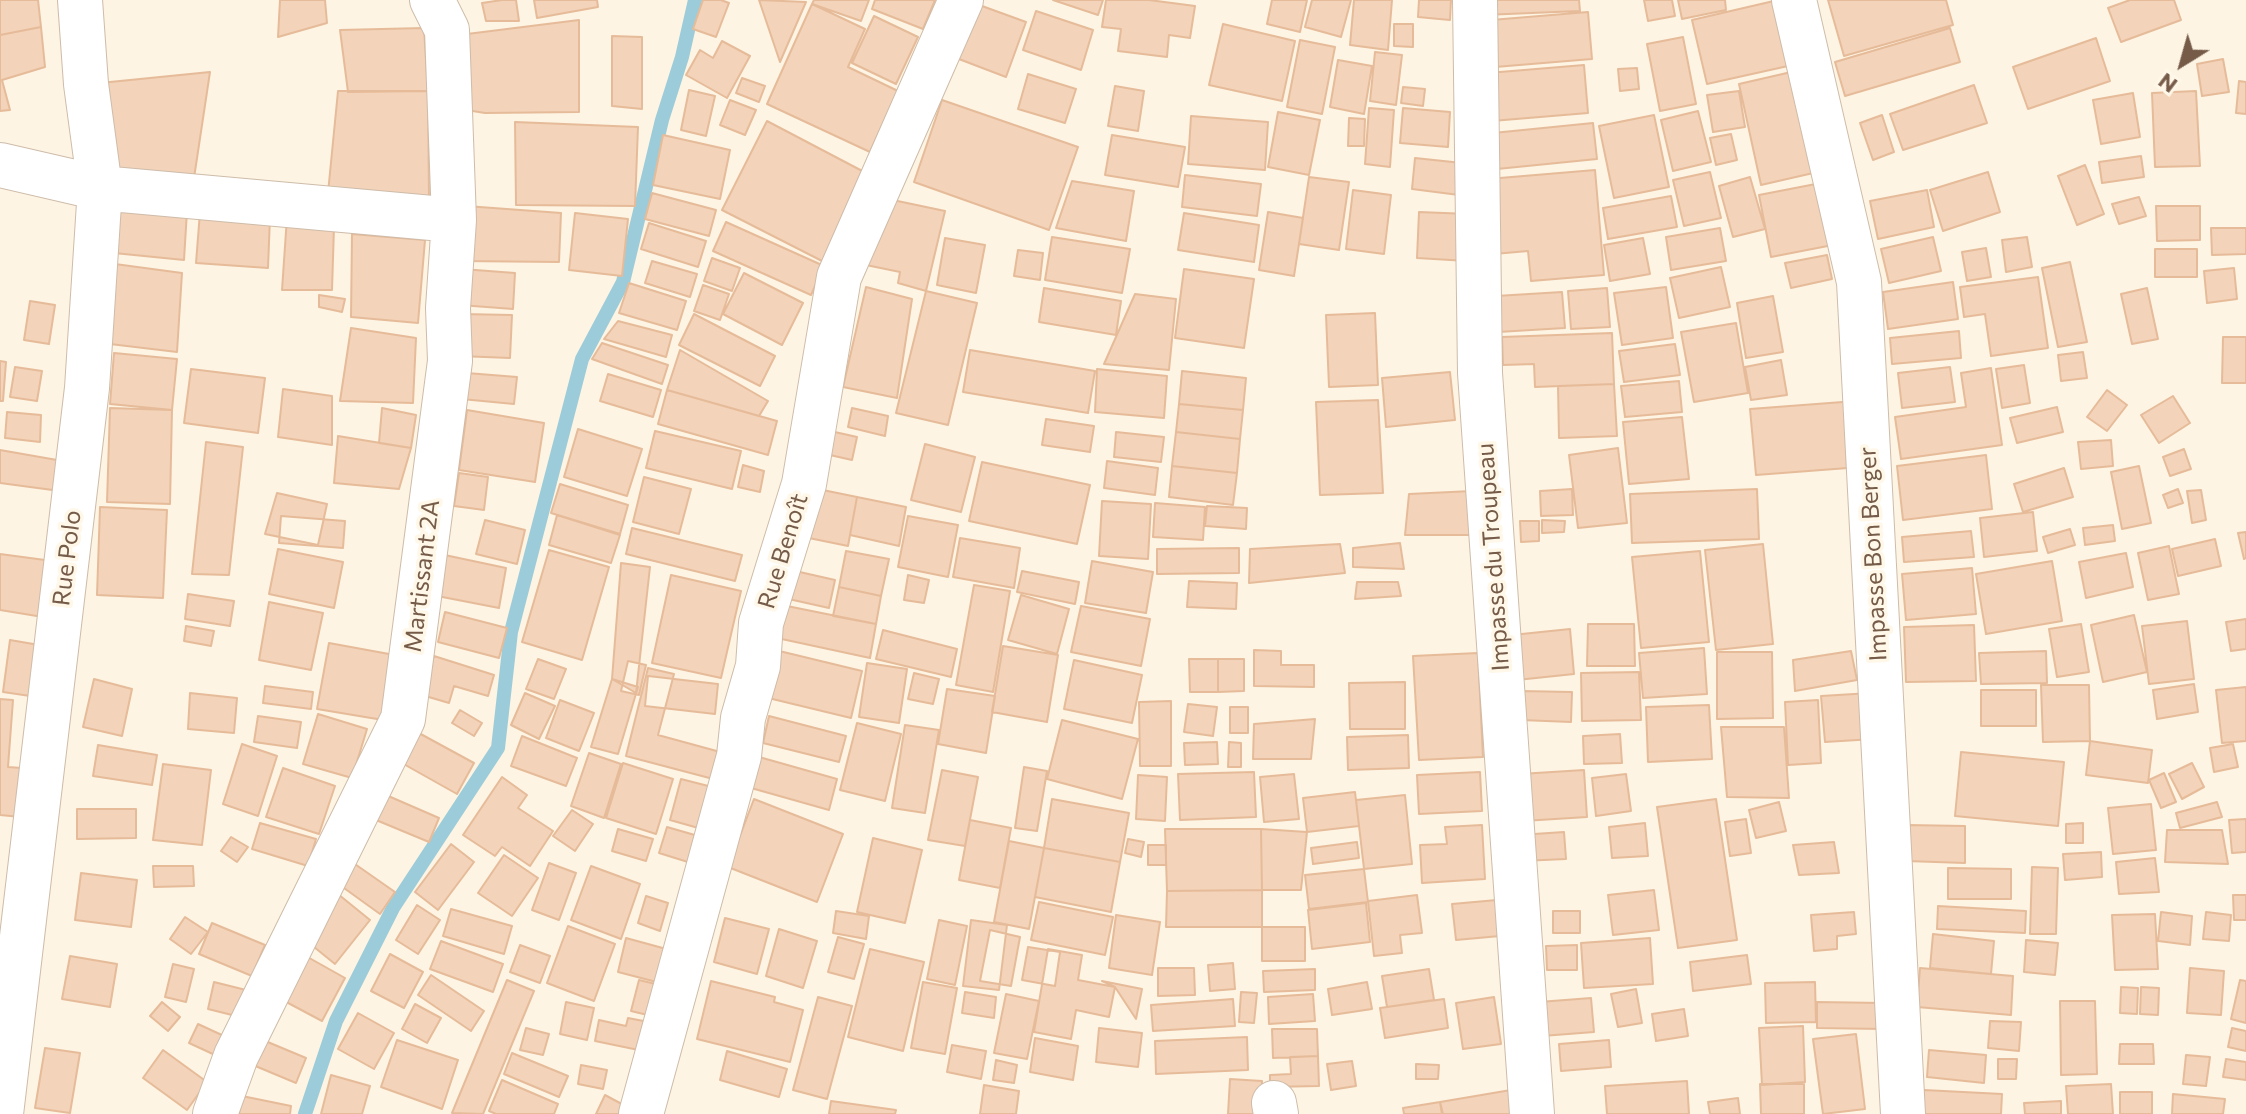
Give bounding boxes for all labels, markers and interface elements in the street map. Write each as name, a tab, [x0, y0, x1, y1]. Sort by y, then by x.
north arrow	[2142, 24, 2222, 104]
text: N	[2153, 68, 2182, 99]
street label: Impasse du Troupeau	[1471, 442, 1515, 672]
street label: Impasse Bon Berger	[1853, 446, 1893, 662]
street label: Rue Benoît	[752, 490, 814, 612]
street label: Martissant 2A	[398, 498, 446, 654]
street label: Rue Polo	[47, 509, 87, 607]

